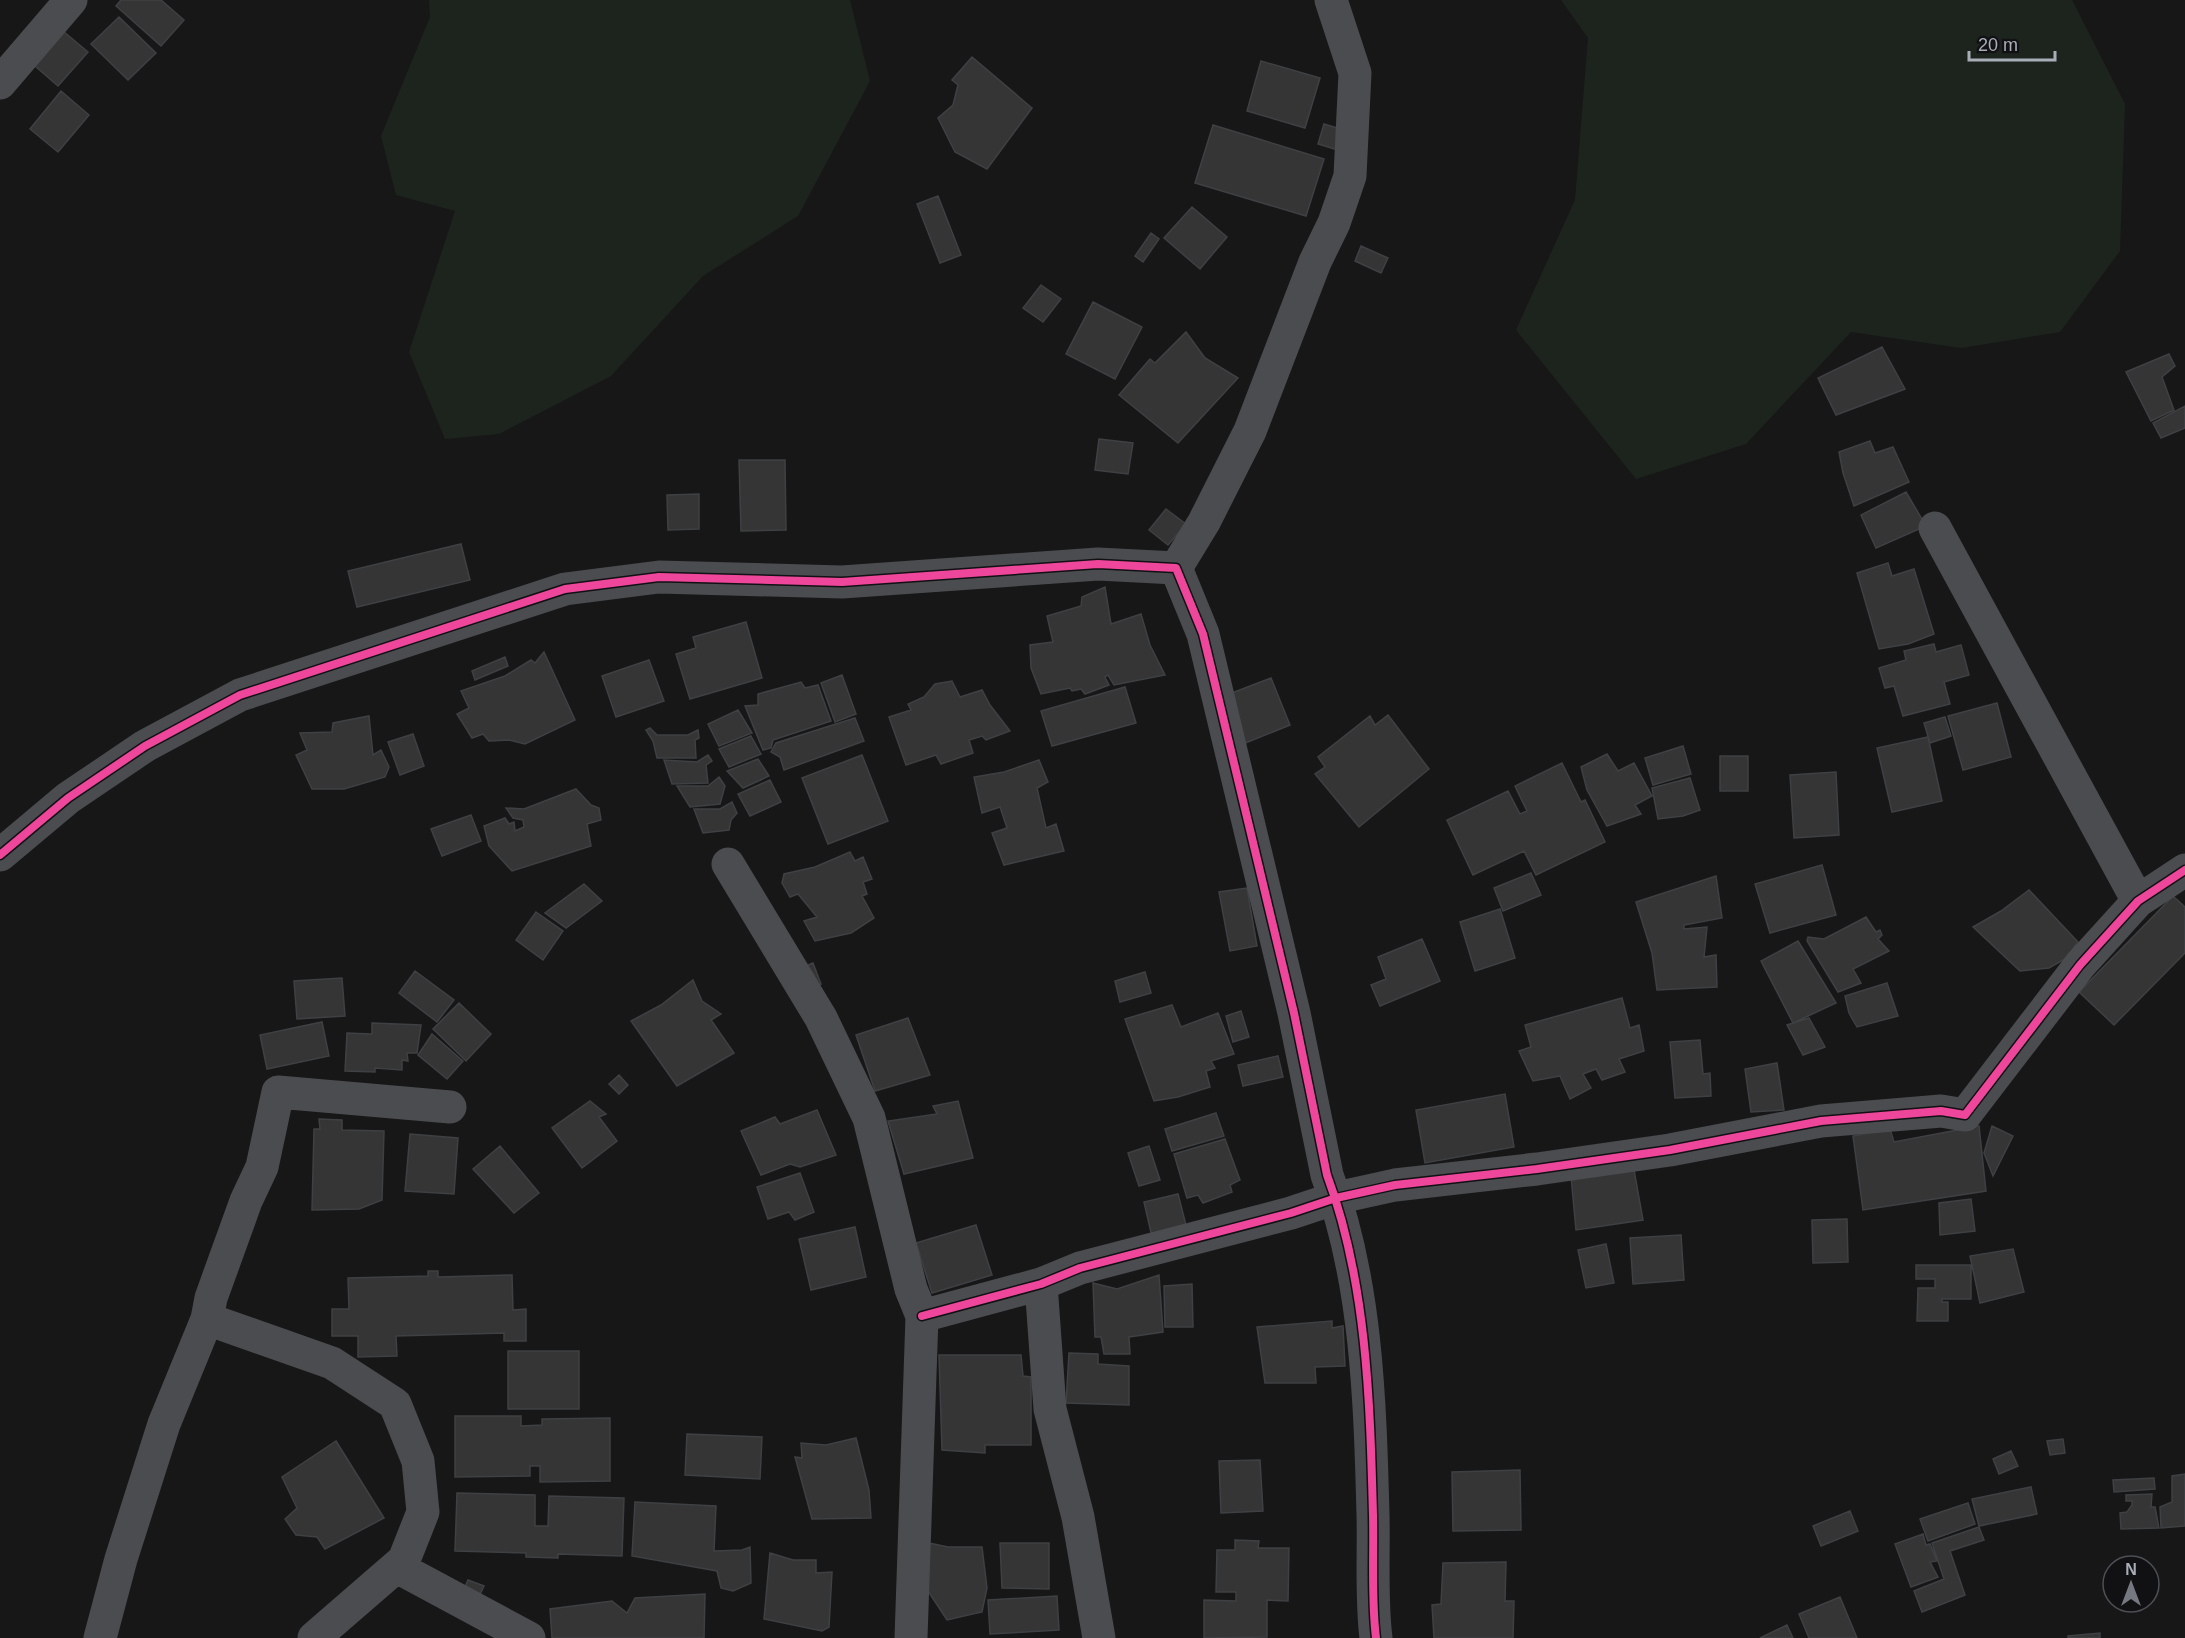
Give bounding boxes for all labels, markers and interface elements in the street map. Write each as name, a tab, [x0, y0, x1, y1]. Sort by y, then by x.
scale bar	[1969, 24, 2054, 62]
text: 20 m	[1978, 35, 2018, 55]
north arrow	[2101, 1554, 2161, 1614]
text: N	[2125, 1561, 2137, 1578]

